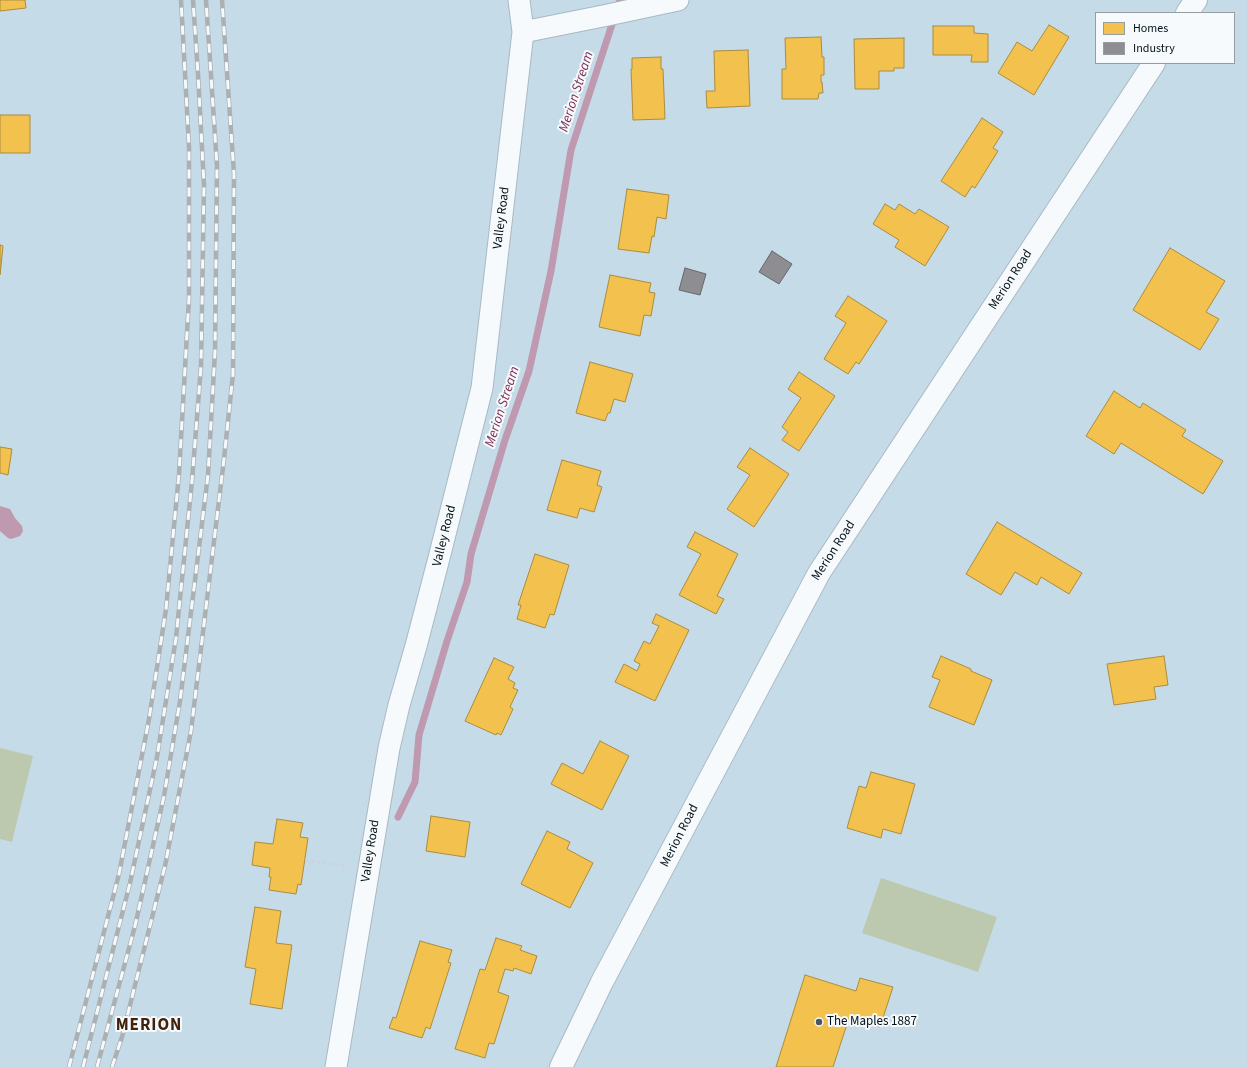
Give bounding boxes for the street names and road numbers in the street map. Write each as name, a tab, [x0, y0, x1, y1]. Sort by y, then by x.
street label: Valley Road	[490, 186, 514, 250]
street label: Merion Road	[986, 247, 1036, 313]
street label: Valley Road	[430, 504, 460, 568]
street label: Merion Road	[809, 518, 859, 584]
street label: Merion Road	[658, 802, 702, 870]
street label: Valley Road	[358, 819, 384, 883]

